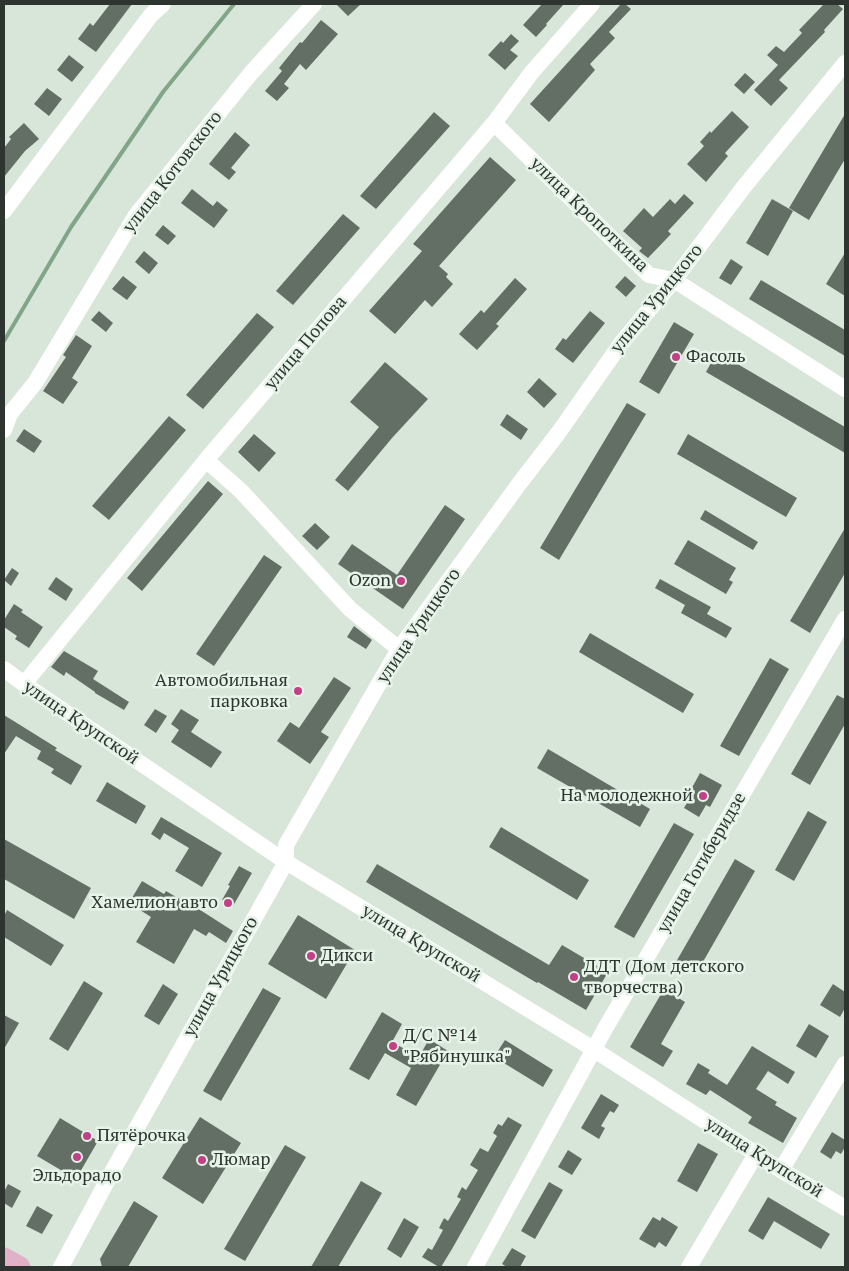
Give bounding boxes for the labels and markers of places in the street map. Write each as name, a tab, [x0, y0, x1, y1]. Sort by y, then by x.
place label: Фасоль	[686, 346, 746, 368]
marker: Фасоль	[670, 351, 682, 363]
place label: Ozon	[349, 570, 391, 592]
marker: Ozon	[395, 575, 407, 587]
place label: Автомобильная парковка	[155, 670, 288, 712]
marker: Автомобильная парковка	[292, 685, 304, 697]
place label: На молодежной	[560, 785, 693, 807]
marker: На молодежной	[697, 790, 709, 802]
place label: Хамелион авто	[91, 892, 218, 914]
marker: Хамелион авто	[222, 897, 234, 909]
place label: Дикси	[321, 945, 373, 967]
marker: Дикси	[305, 950, 317, 962]
place label: ДДТ (Дом детского творчества)	[584, 956, 744, 999]
marker: ДДТ (Дом детского творчества)	[568, 971, 580, 983]
place label: Д/С №14 "Рябинушка"	[403, 1025, 511, 1068]
marker: Д/С №14 "Рябинушка"	[387, 1040, 399, 1052]
place label: Пятёрочка	[97, 1125, 186, 1147]
marker: Пятёрочка	[81, 1130, 93, 1142]
place label: Люмар	[212, 1149, 270, 1171]
marker: Эльдорадо	[71, 1151, 83, 1163]
marker: Люмар	[196, 1154, 208, 1166]
place label: Эльдорадо	[33, 1165, 121, 1187]

